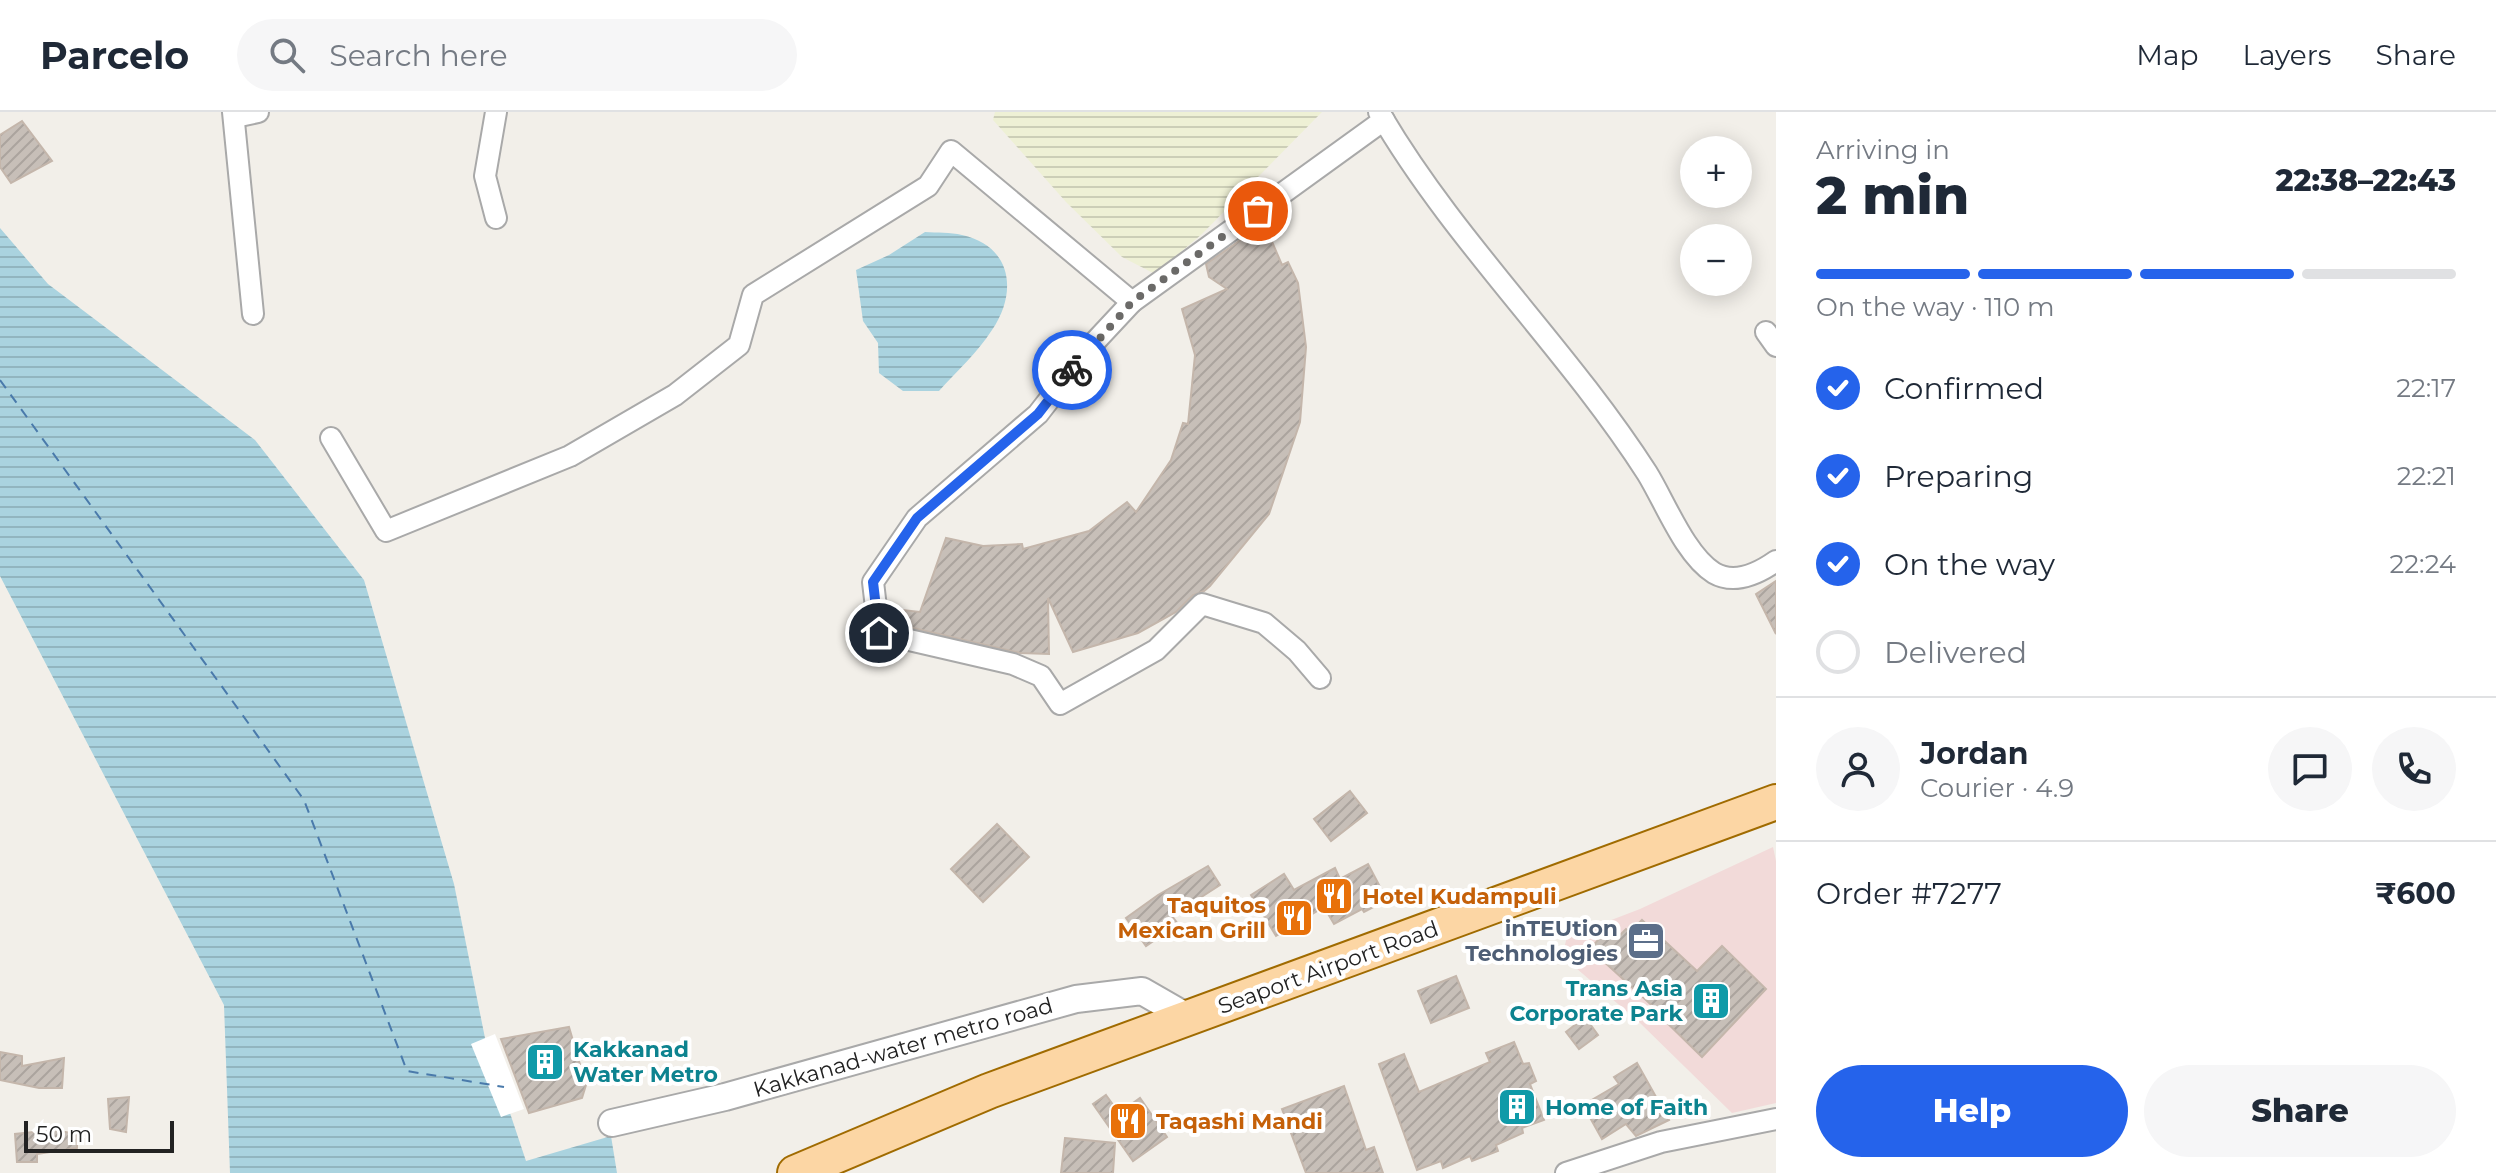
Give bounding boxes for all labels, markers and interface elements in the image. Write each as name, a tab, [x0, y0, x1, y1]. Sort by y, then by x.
search box	[237, 19, 797, 91]
text: Parcelo	[40, 32, 189, 79]
icon: search	[265, 33, 309, 77]
text: Search here	[329, 37, 508, 74]
text: Map	[2136, 38, 2199, 72]
text: Layers	[2243, 38, 2332, 72]
text: Share	[2376, 38, 2456, 72]
text: Arriving in	[1816, 134, 1950, 166]
map controls	[1680, 136, 1752, 296]
button: +	[1680, 136, 1752, 208]
text: 22:38–22:43	[2276, 162, 2456, 199]
text: 2 min	[1816, 164, 1969, 227]
pin	[1224, 177, 1292, 245]
icon: bag	[1236, 189, 1280, 233]
button: −	[1680, 224, 1752, 296]
text: On the way · 110 m	[1816, 291, 2055, 323]
courier	[1032, 330, 1112, 410]
icon: bike	[1050, 348, 1094, 392]
icon: check	[1816, 366, 1860, 410]
text: Confirmed	[1884, 370, 2044, 407]
text: 22:17	[2396, 372, 2456, 404]
icon: check	[1816, 454, 1860, 498]
text: Preparing	[1884, 458, 2033, 495]
text: 22:21	[2397, 460, 2456, 492]
icon: check	[1816, 542, 1860, 586]
text: On the way	[1884, 546, 2055, 583]
text: 22:24	[2390, 548, 2456, 580]
pin	[845, 599, 913, 667]
icon: home	[857, 611, 901, 655]
text: Delivered	[1884, 634, 2027, 671]
button: person	[1816, 727, 1900, 811]
button: chat	[2268, 727, 2352, 811]
button: phone	[2372, 727, 2456, 811]
text: Jordan	[1920, 735, 2029, 772]
text: Courier · 4.9	[1920, 772, 2074, 804]
restaurant icon: Hotel Kudampuli	[1313, 875, 1355, 917]
text: Order #7277	[1816, 875, 2002, 912]
text: ₹600	[2375, 875, 2456, 912]
place label: Hotel Kudampuli	[1362, 883, 1557, 910]
place label: Taquitos Mexican Grill	[1117, 892, 1266, 944]
restaurant icon: Taquitos Mexican Grill	[1273, 897, 1315, 939]
street label: Seaport Airport Road	[1214, 915, 1442, 1020]
place label: inTEUtion Technologies	[1465, 915, 1618, 967]
office icon: inTEUtion Technologies	[1625, 920, 1667, 962]
place label: Trans Asia Corporate Park	[1509, 975, 1684, 1027]
building icon: Trans Asia Corporate Park	[1690, 980, 1732, 1022]
street label: Kakkanad-water metro road	[750, 992, 1056, 1103]
place label: Kakkanad Water Metro	[573, 1036, 718, 1088]
building icon: Kakkanad Water Metro	[524, 1041, 566, 1083]
button: Help	[1816, 1065, 2128, 1157]
button: Share	[2144, 1065, 2456, 1157]
building icon: Home of Faith	[1496, 1086, 1538, 1128]
place label: Home of Faith	[1545, 1094, 1708, 1121]
restaurant icon: Taqashi Mandi	[1107, 1100, 1149, 1142]
place label: Taqashi Mandi	[1156, 1108, 1323, 1135]
scale bar	[24, 1117, 174, 1153]
text: 50 m	[36, 1121, 92, 1148]

